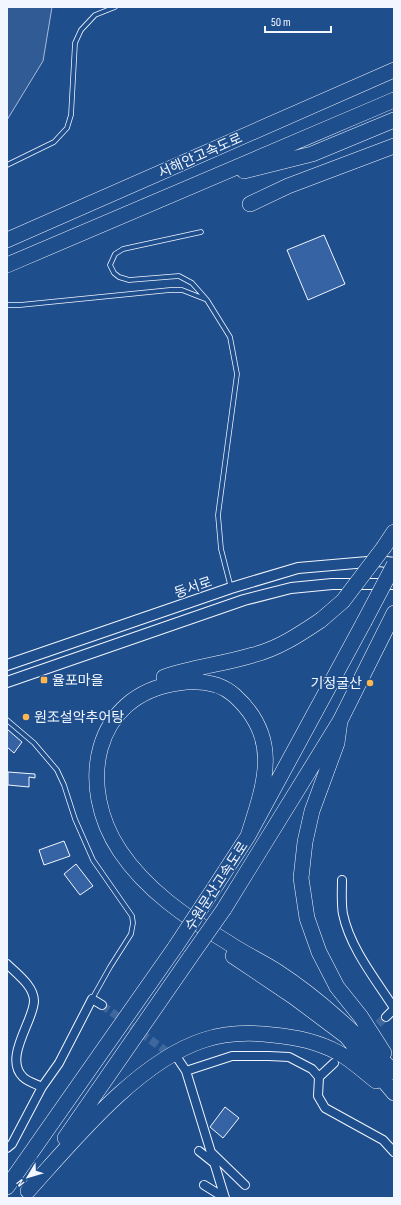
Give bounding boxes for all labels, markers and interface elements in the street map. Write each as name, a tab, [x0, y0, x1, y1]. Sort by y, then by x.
scale bar	[265, 8, 331, 34]
text: 50 m	[271, 15, 291, 30]
street label: 서해안고속도로	[156, 129, 245, 182]
street label: 동서로	[172, 573, 214, 602]
place label: 율포마을	[52, 672, 104, 689]
marker: 율포마을	[39, 675, 49, 685]
place label: 기정굴산	[310, 675, 362, 692]
marker: 기정굴산	[365, 678, 375, 688]
place label: 원조설악추어탕	[34, 709, 124, 726]
marker: 원조설악추어탕	[21, 712, 31, 722]
street label: 수원문산고속도로	[181, 838, 252, 934]
north arrow	[8, 1157, 48, 1197]
text: N	[14, 1176, 27, 1189]

